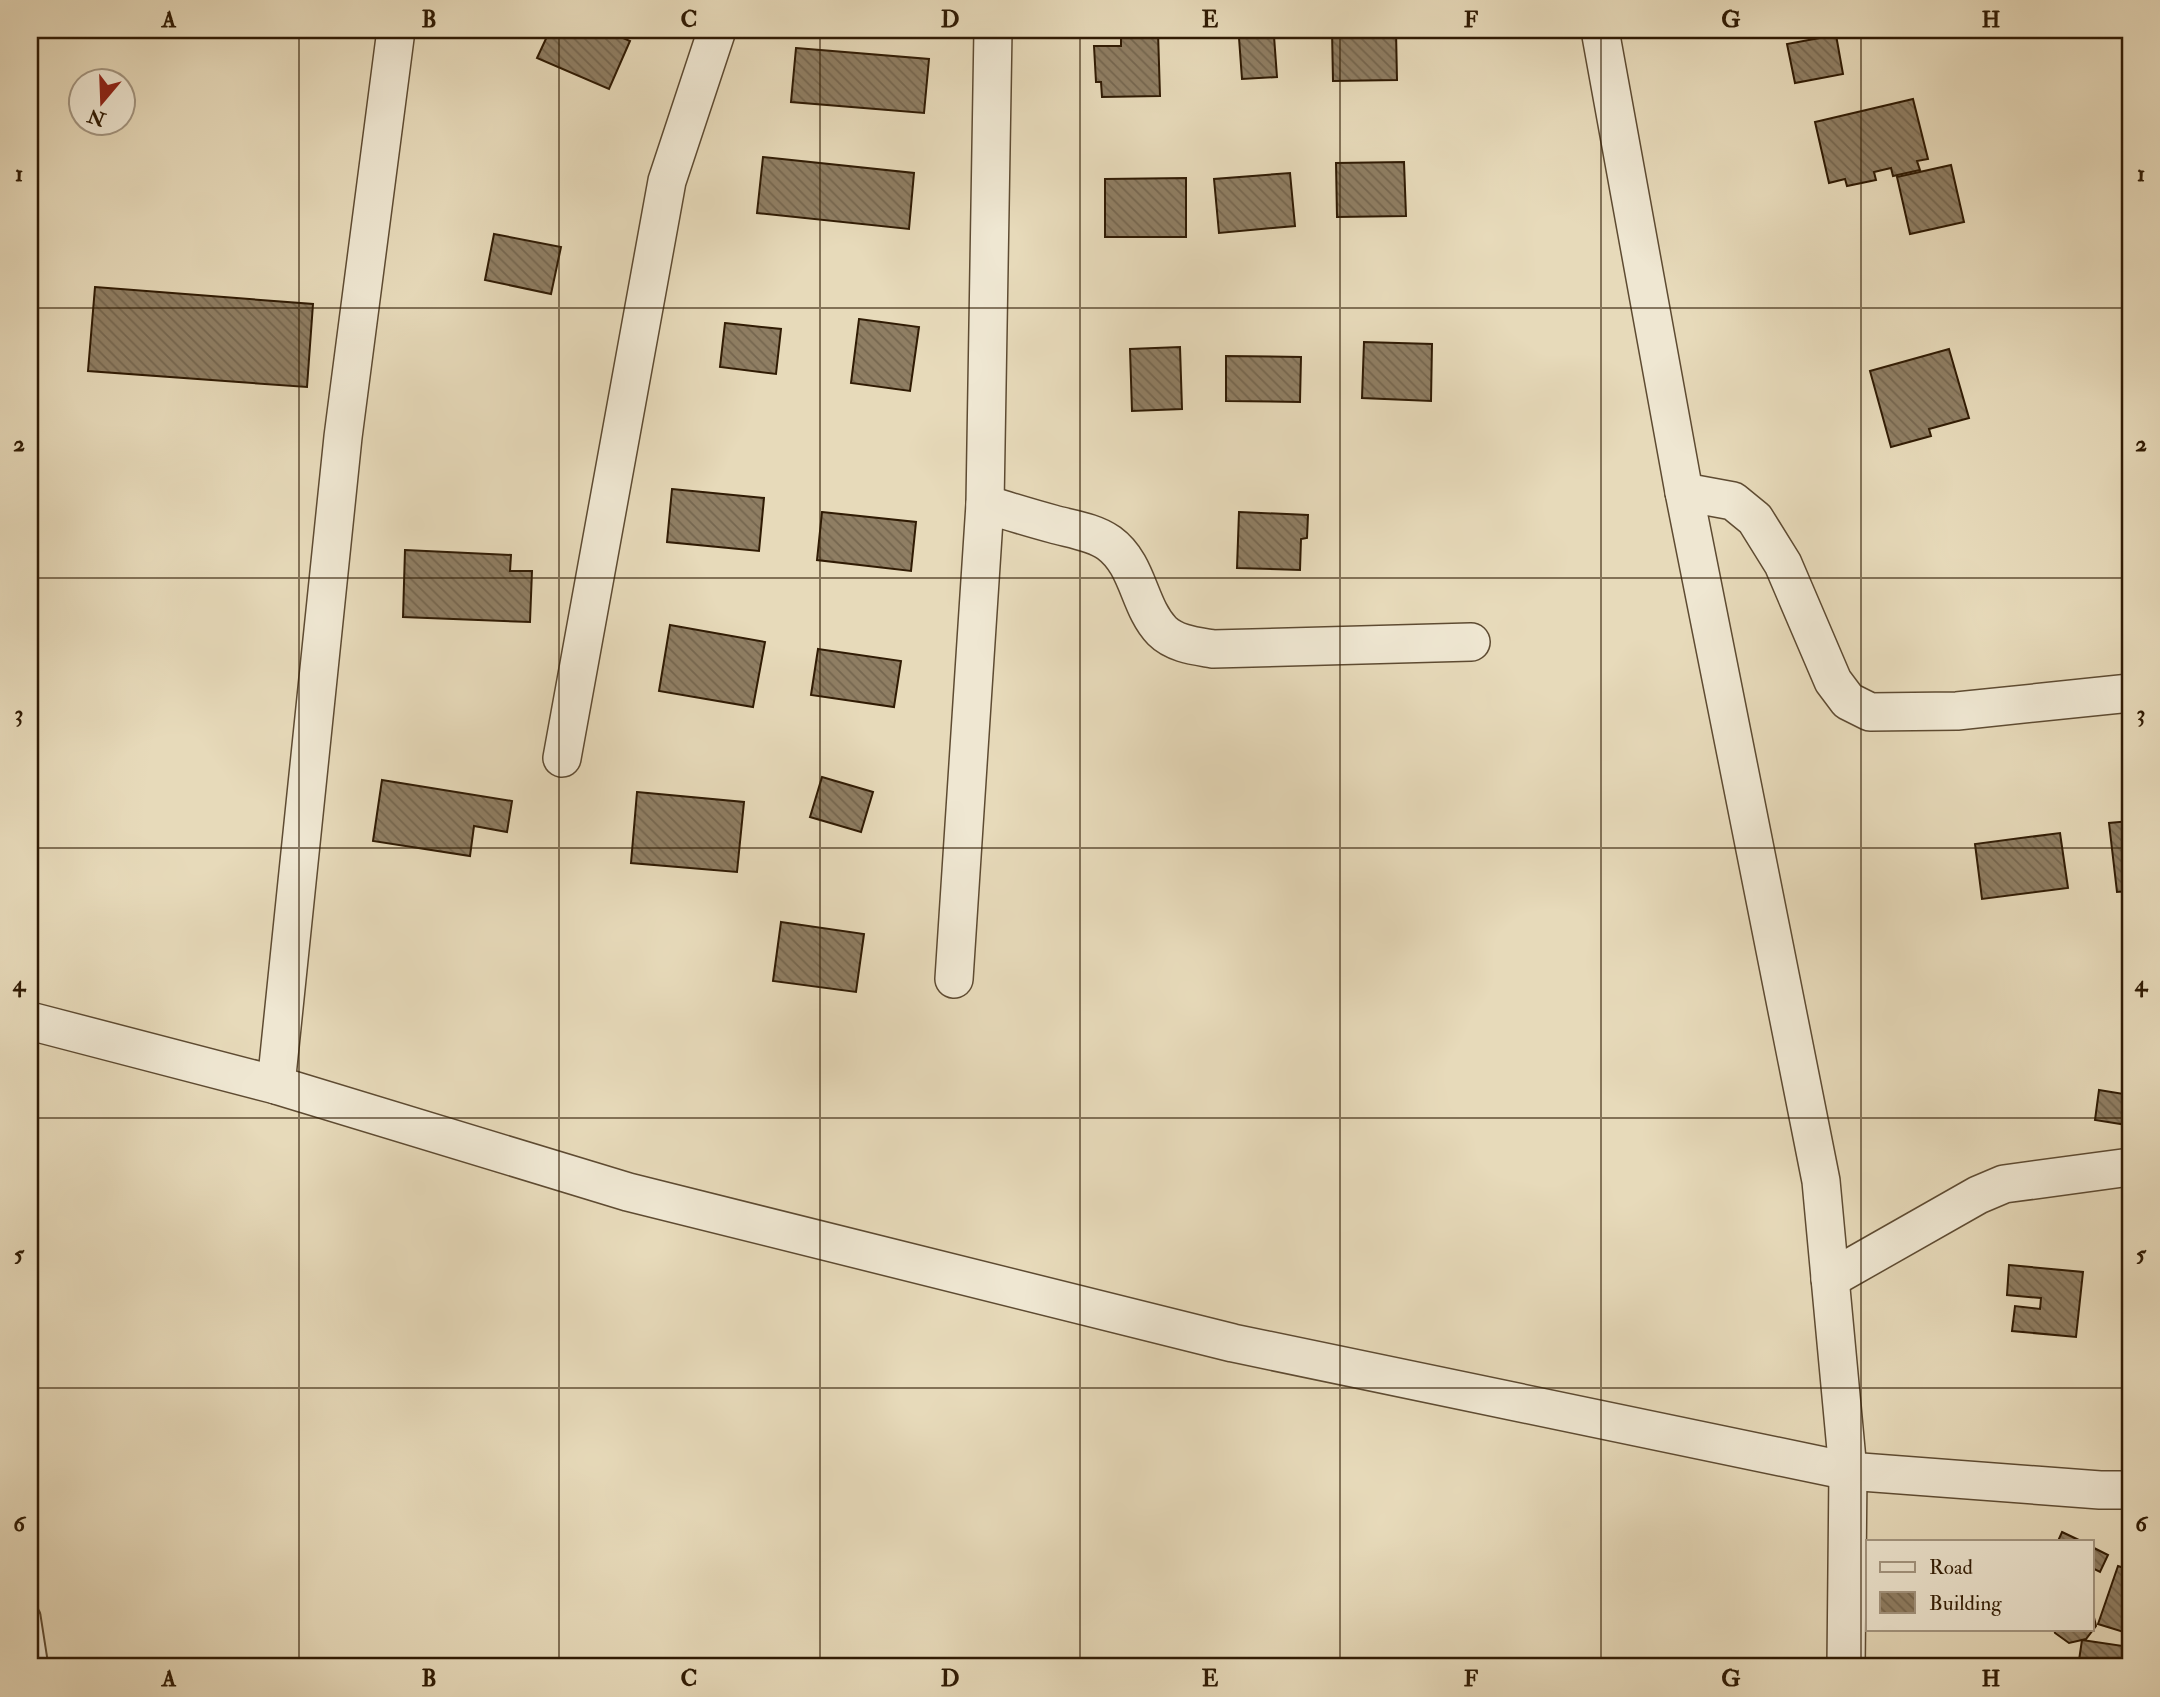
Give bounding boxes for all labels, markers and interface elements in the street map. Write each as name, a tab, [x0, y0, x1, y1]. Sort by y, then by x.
text: A	[161, 5, 177, 34]
text: B	[421, 5, 437, 34]
text: C	[681, 5, 697, 34]
text: D	[941, 5, 959, 34]
text: E	[1202, 5, 1219, 34]
text: F	[1464, 5, 1479, 34]
text: G	[1721, 5, 1741, 34]
text: H	[1982, 5, 2001, 34]
north arrow	[66, 66, 136, 136]
text: N	[84, 103, 110, 132]
text: 1	[15, 159, 23, 188]
text: 1	[2137, 159, 2145, 188]
text: 2	[13, 429, 25, 458]
text: 2	[2135, 429, 2147, 458]
text: 3	[15, 699, 23, 728]
text: 3	[2137, 699, 2145, 728]
text: 4	[12, 969, 27, 998]
text: 4	[2134, 969, 2149, 998]
text: 5	[14, 1239, 25, 1268]
text: 5	[2136, 1239, 2147, 1268]
text: 6	[13, 1509, 27, 1538]
text: 6	[2135, 1509, 2149, 1538]
legend	[1866, 1540, 2094, 1630]
text: Road	[1929, 1554, 1974, 1581]
text: Building	[1929, 1590, 2002, 1617]
text: A	[161, 1664, 177, 1693]
text: B	[421, 1664, 437, 1693]
text: C	[681, 1664, 697, 1693]
text: D	[941, 1664, 959, 1693]
text: E	[1202, 1664, 1219, 1693]
text: F	[1464, 1664, 1479, 1693]
text: G	[1721, 1664, 1741, 1693]
text: H	[1982, 1664, 2001, 1693]

